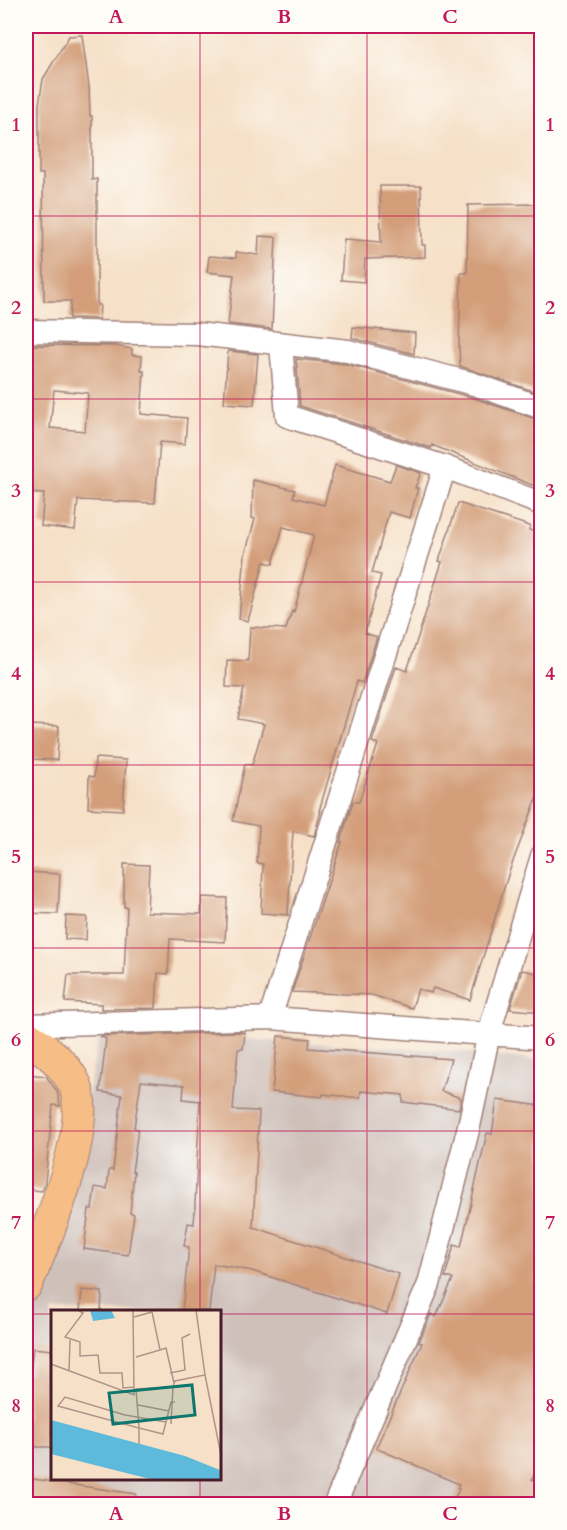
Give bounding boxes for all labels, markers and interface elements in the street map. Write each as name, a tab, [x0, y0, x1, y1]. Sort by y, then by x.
text: A	[108, 3, 124, 30]
text: B	[277, 3, 291, 30]
text: C	[442, 3, 458, 30]
text: 1	[11, 111, 21, 138]
text: 1	[545, 111, 555, 138]
text: 2	[11, 294, 21, 321]
text: 2	[545, 294, 555, 321]
text: 3	[11, 477, 21, 504]
text: 3	[545, 477, 555, 504]
text: 4	[11, 660, 21, 687]
text: 4	[545, 660, 555, 687]
text: 5	[11, 843, 21, 870]
text: 5	[545, 843, 555, 870]
text: 6	[11, 1026, 21, 1053]
text: 6	[545, 1026, 555, 1053]
text: 7	[11, 1209, 21, 1236]
text: 7	[545, 1209, 555, 1236]
inset map	[51, 1310, 220, 1479]
text: 8	[11, 1392, 21, 1419]
text: 8	[545, 1392, 555, 1419]
text: A	[108, 1500, 124, 1527]
text: B	[277, 1500, 291, 1527]
text: C	[442, 1500, 458, 1527]

